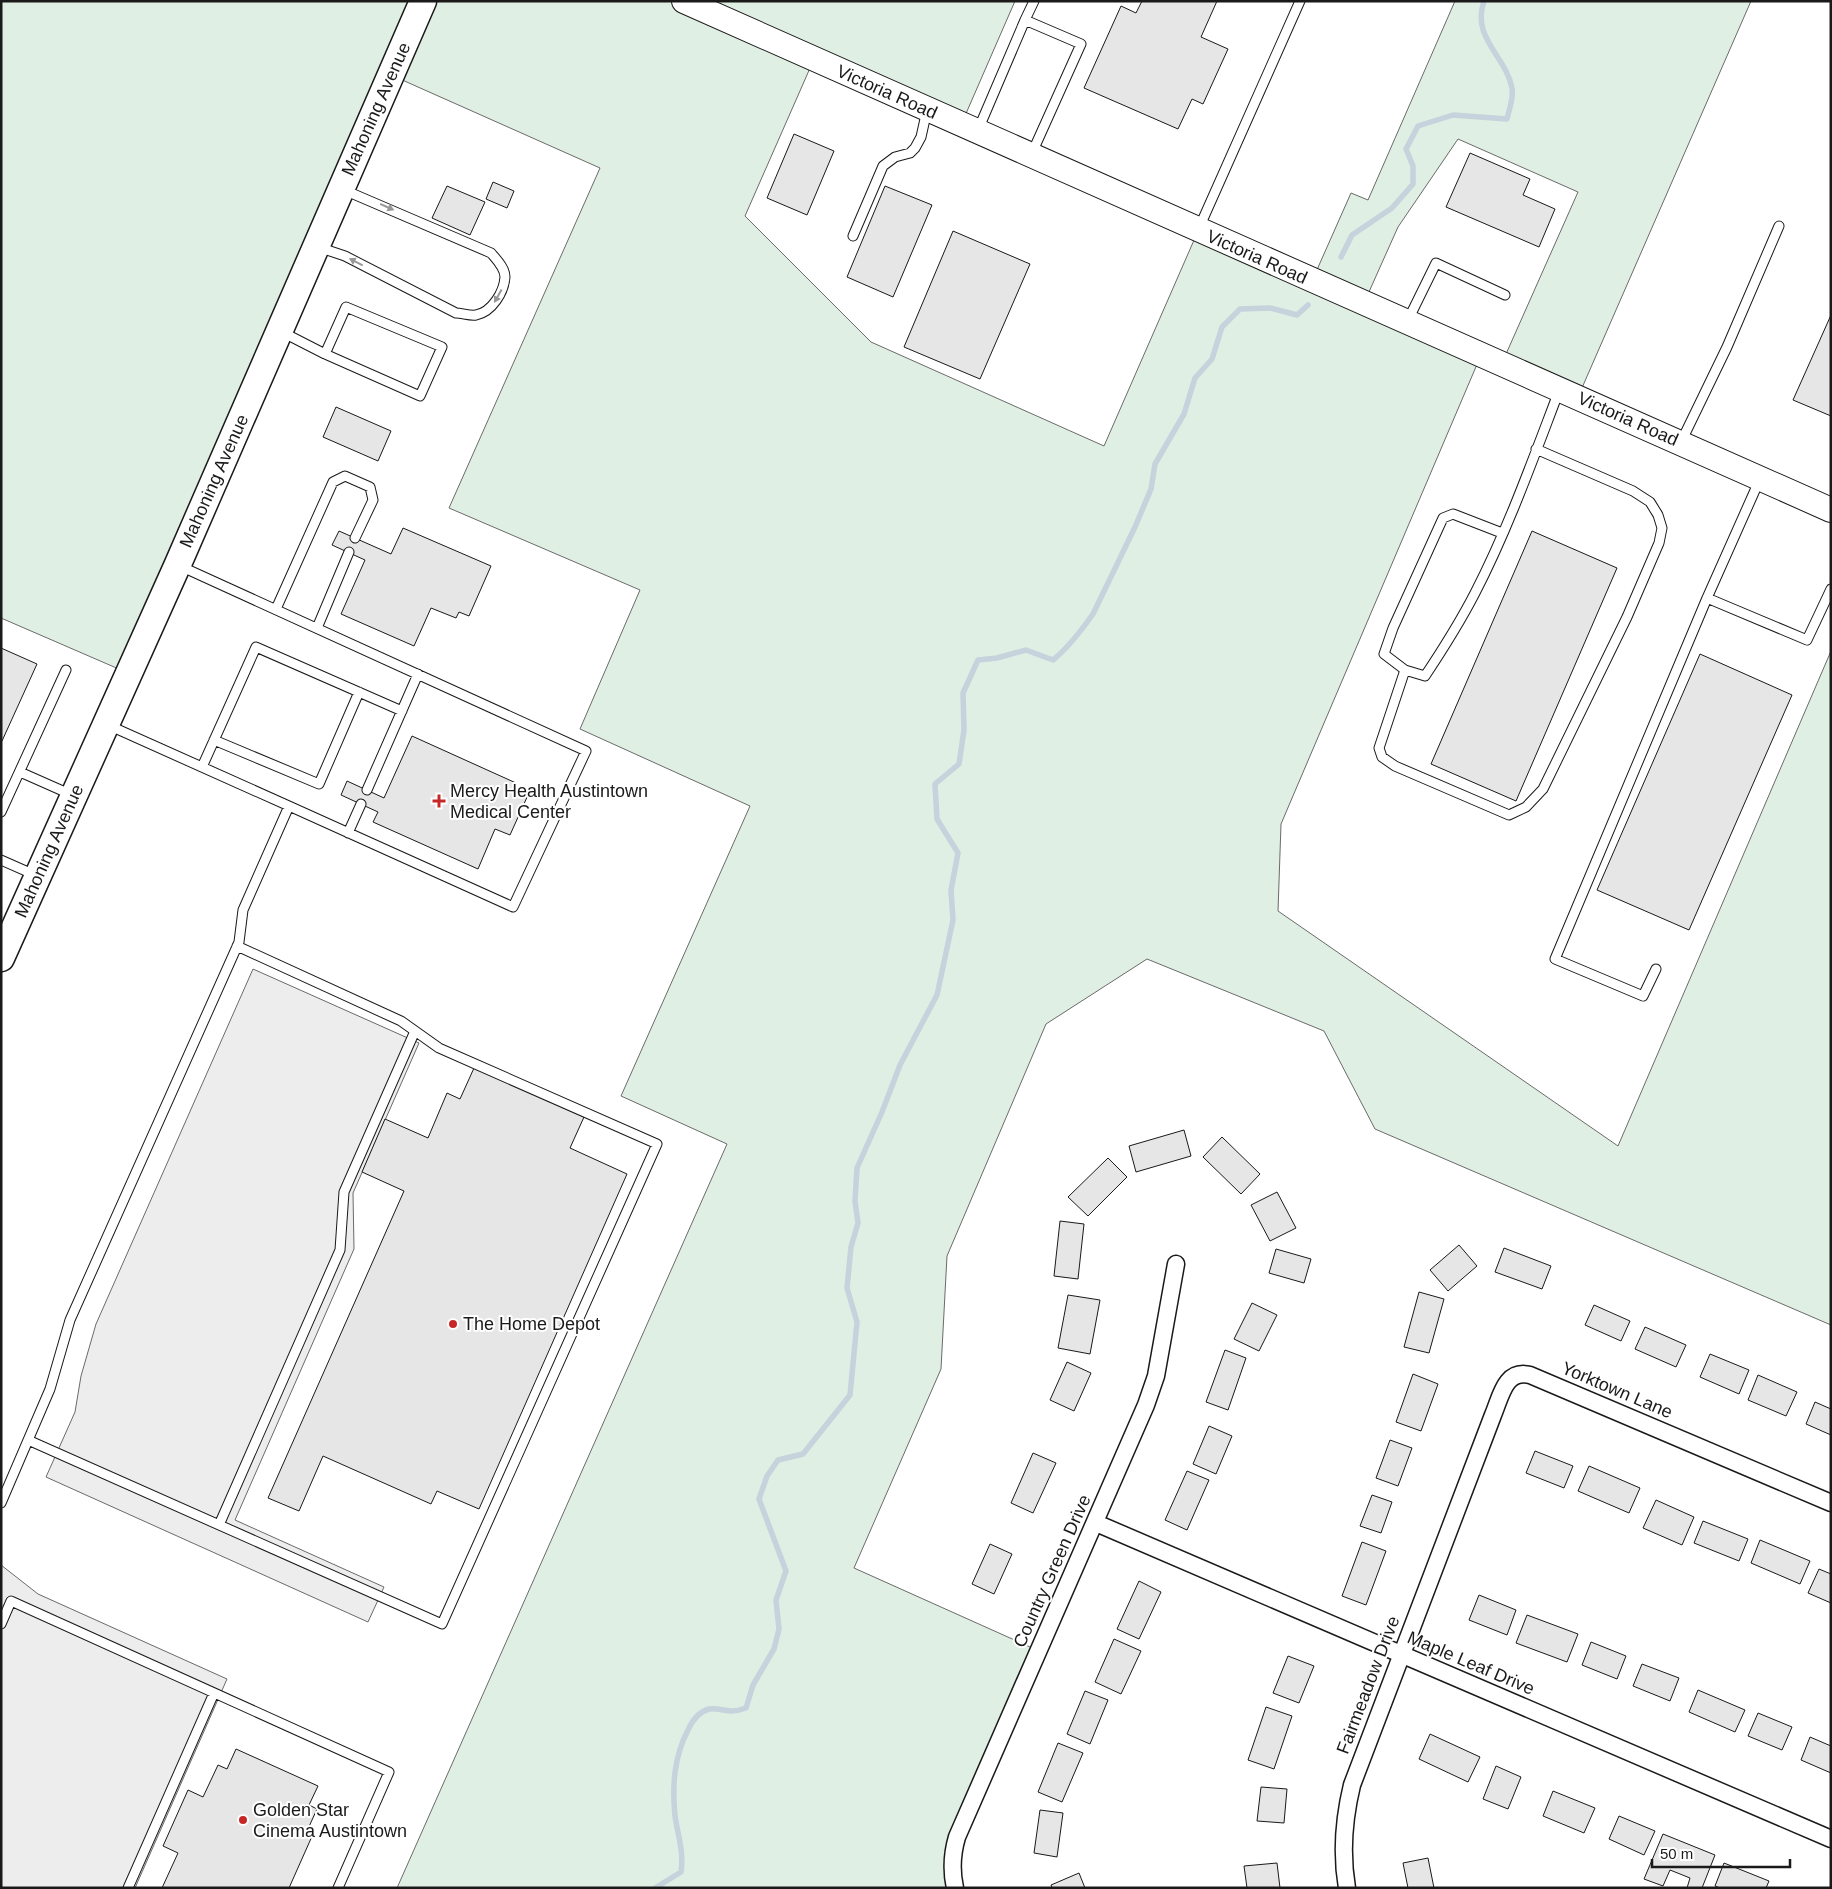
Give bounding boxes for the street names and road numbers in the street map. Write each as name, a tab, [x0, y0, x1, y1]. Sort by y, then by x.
street label: Mahoning Avenue	[338, 39, 414, 179]
street label: Victoria Road	[834, 61, 940, 123]
street label: Victoria Road	[1204, 226, 1310, 288]
street label: Victoria Road	[1575, 388, 1681, 450]
street label: Mahoning Avenue	[176, 411, 252, 551]
street label: Mahoning Avenue	[11, 781, 87, 921]
street label: Yorktown Lane	[1559, 1358, 1675, 1422]
street label: Country Green Drive	[1009, 1492, 1095, 1650]
street label: Fairmeadow Drive	[1332, 1613, 1404, 1757]
street label: Maple Leaf Drive	[1404, 1627, 1538, 1699]

